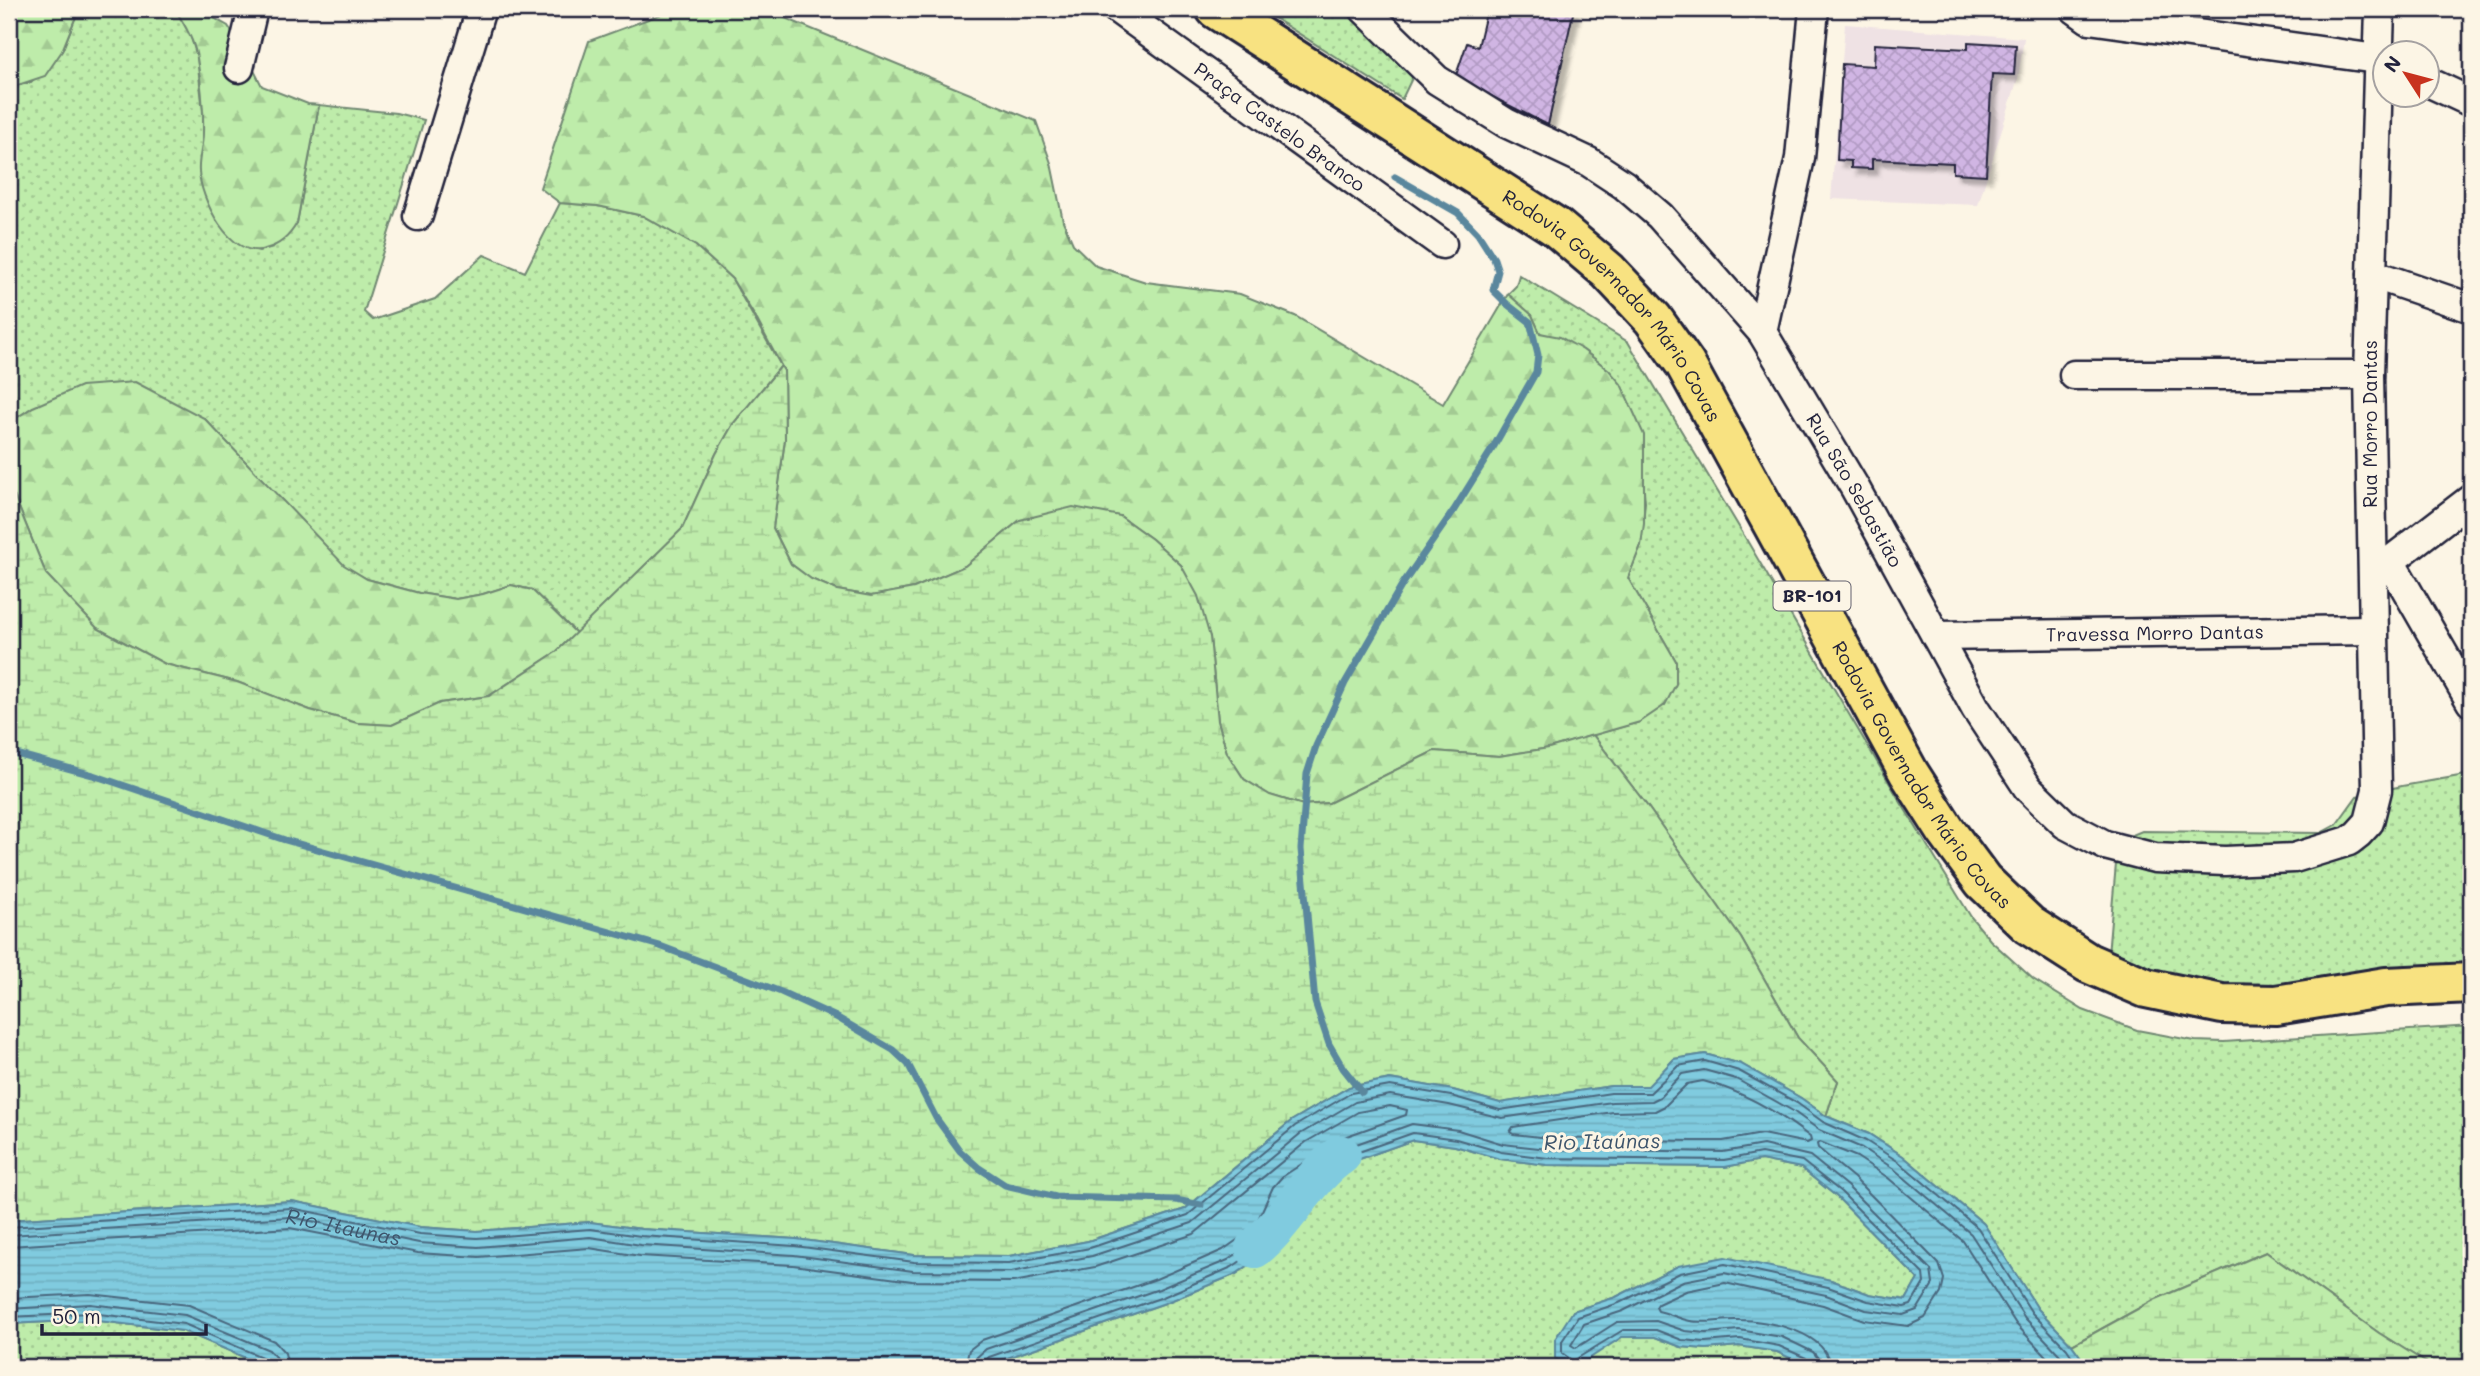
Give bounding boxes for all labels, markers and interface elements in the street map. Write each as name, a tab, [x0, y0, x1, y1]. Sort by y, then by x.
north arrow	[2372, 38, 2442, 108]
text: N	[2377, 51, 2406, 77]
street label: Praça Castelo Branco	[1190, 56, 1371, 197]
street label: Rodovia Governador Mário Covas	[1498, 183, 1727, 426]
street label: Rua Morro Dantas	[2357, 340, 2382, 508]
street label: Rua São Sebastião	[1801, 408, 1909, 571]
road number: BR-101	[1773, 582, 1850, 610]
street label: Travessa Morro Dantas	[2046, 618, 2264, 646]
street label: Rodovia Governador Mário Covas	[1827, 636, 2017, 914]
water label: Rio Itaúnas	[1543, 1126, 1661, 1155]
water label: Rio Itaúnas	[284, 1201, 404, 1251]
scale bar	[42, 1292, 206, 1336]
text: 50 m	[52, 1302, 101, 1329]

